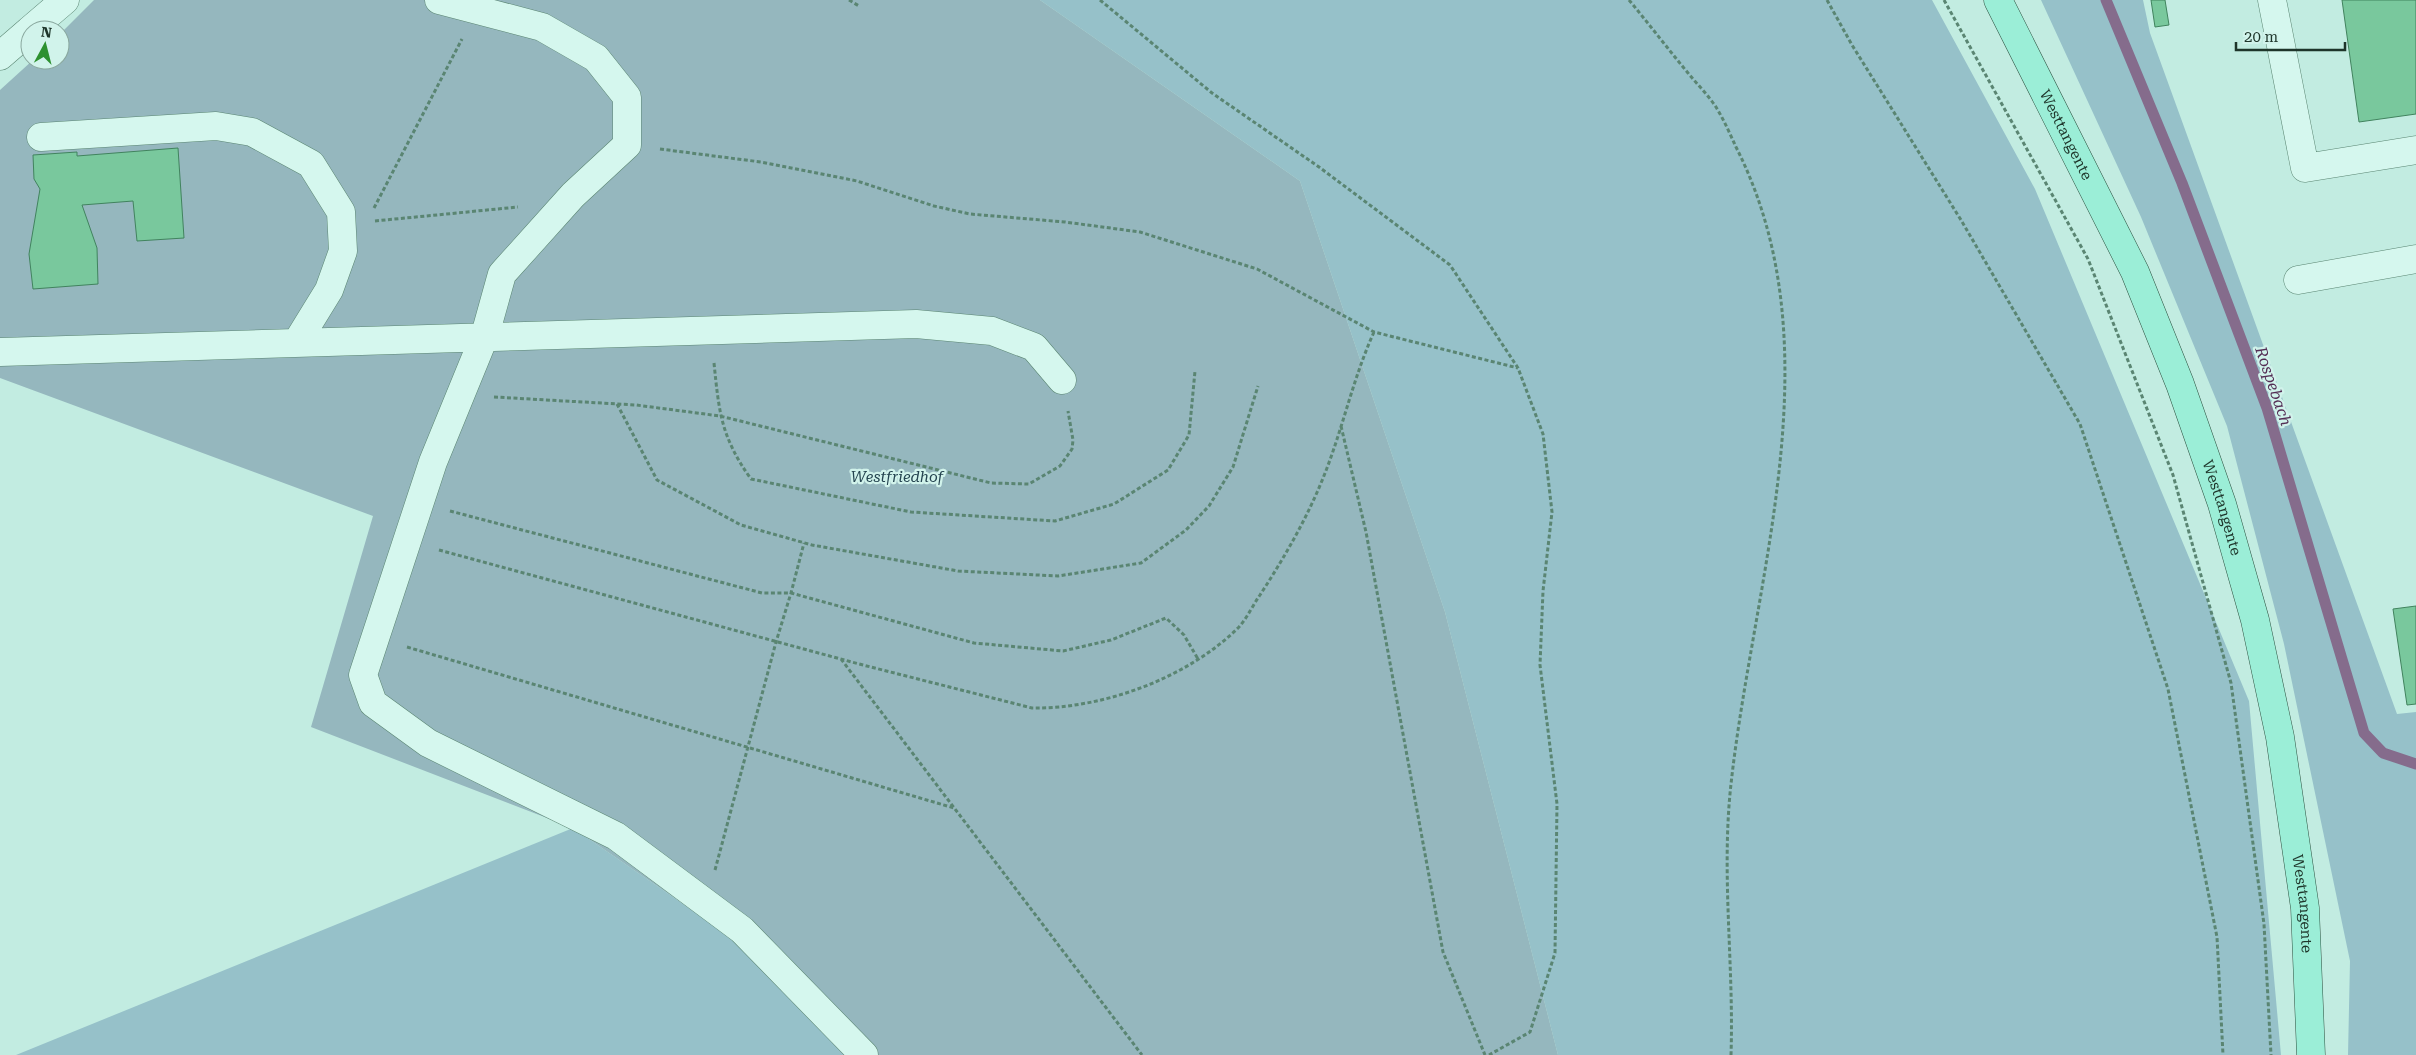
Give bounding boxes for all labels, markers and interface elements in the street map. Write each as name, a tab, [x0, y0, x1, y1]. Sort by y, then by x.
north arrow	[20, 20, 70, 70]
scale bar	[2236, 20, 2345, 52]
text: N	[40, 23, 53, 41]
text: 20 m	[2244, 28, 2279, 46]
street label: Westtangente	[2036, 87, 2096, 183]
water label: Rospebach	[2251, 343, 2296, 429]
street label: Westtangente	[2198, 458, 2245, 557]
park label: Westfriedhof	[851, 468, 945, 486]
street label: Westtangente	[2288, 853, 2316, 953]

